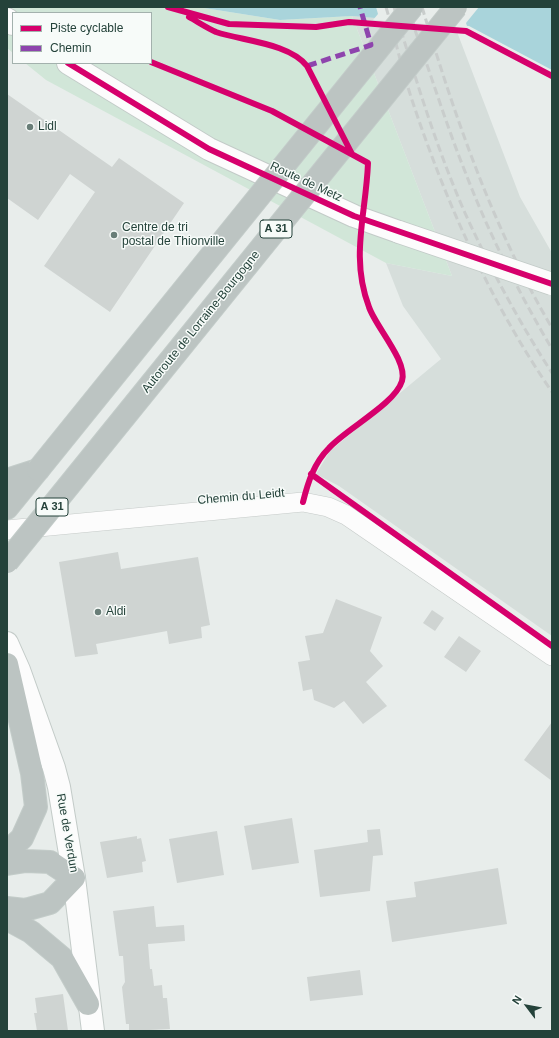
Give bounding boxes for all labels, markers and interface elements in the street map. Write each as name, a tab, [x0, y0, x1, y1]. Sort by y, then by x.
legend	[12, 12, 152, 64]
text: Piste cyclable	[50, 21, 123, 35]
text: Chemin	[50, 41, 91, 55]
place label: Lidl	[38, 120, 57, 134]
marker: Lidl	[25, 122, 35, 132]
street label: Route de Metz	[268, 159, 344, 205]
road number: A 31	[260, 220, 292, 238]
place label: Centre de tri postal de Thionville	[122, 221, 225, 249]
marker: Centre de tri postal de Thionville	[109, 230, 119, 240]
street label: Autoroute de Lorraine-Bourgogne	[139, 248, 263, 396]
street label: Chemin du Leidt	[197, 486, 285, 508]
road number: A 31	[36, 498, 68, 516]
place label: Aldi	[106, 605, 126, 619]
marker: Aldi	[93, 607, 103, 617]
street label: Rue de Verdun	[53, 792, 81, 874]
north arrow	[507, 986, 547, 1026]
text: N	[510, 993, 524, 1006]

